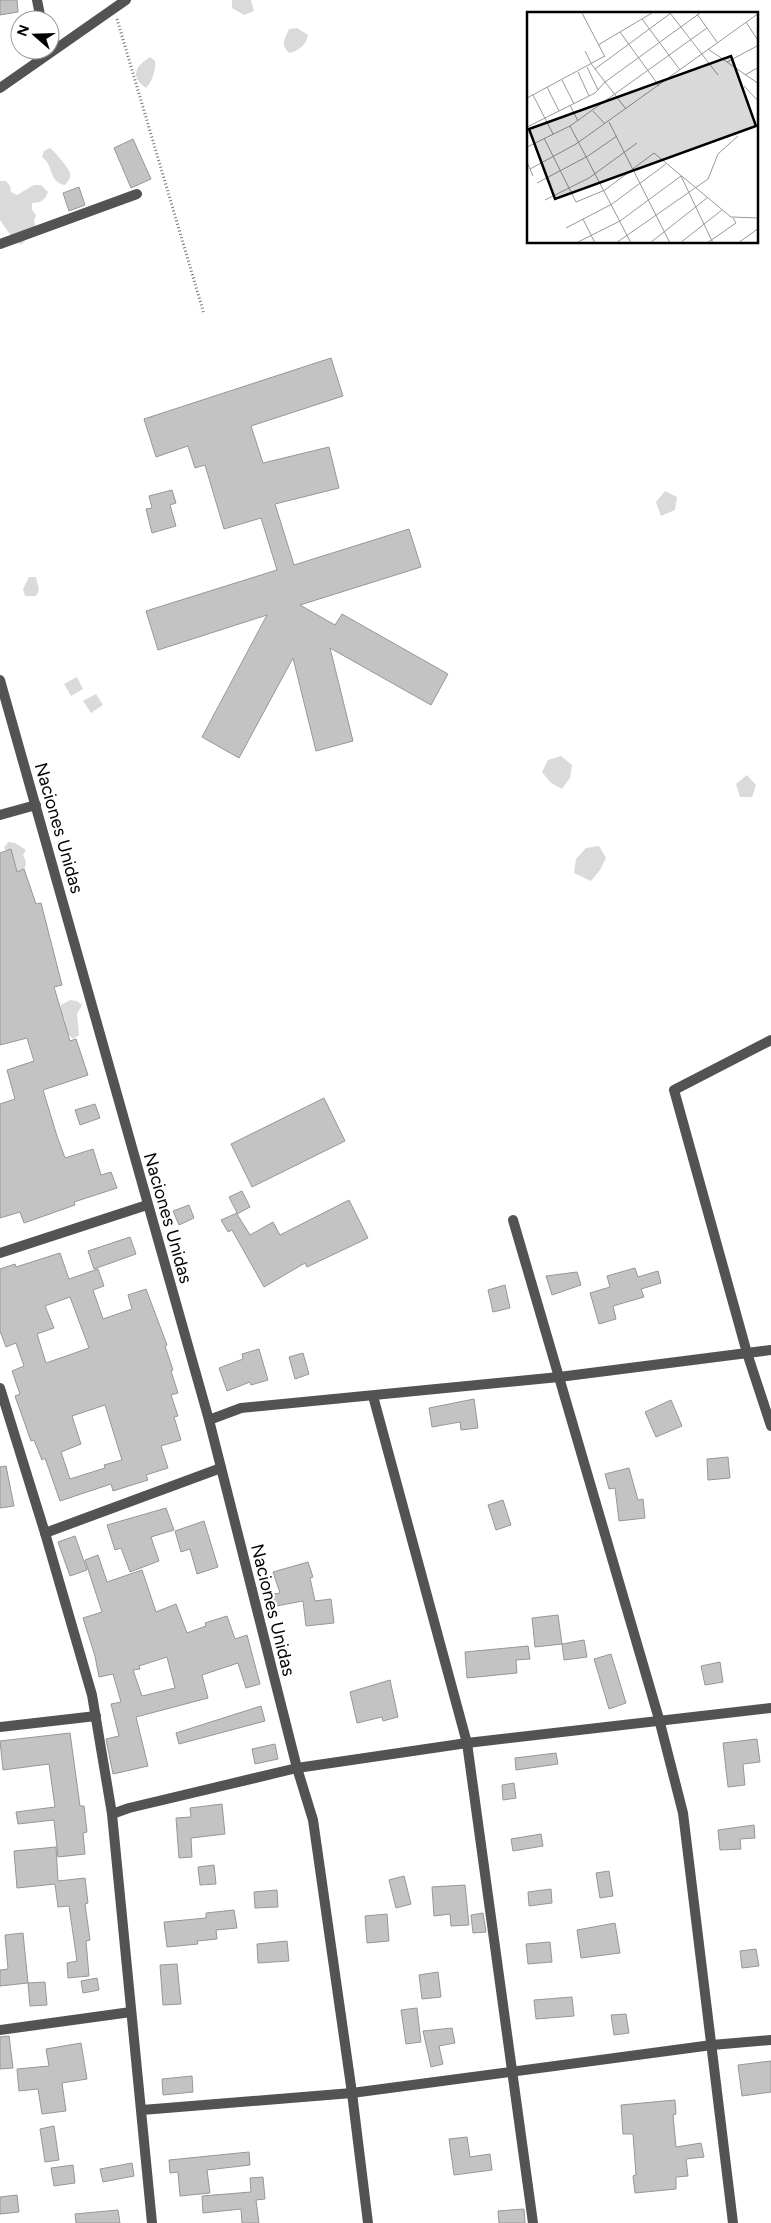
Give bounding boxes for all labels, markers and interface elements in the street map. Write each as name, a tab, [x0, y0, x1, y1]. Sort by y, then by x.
north arrow	[10, 10, 60, 60]
inset map	[527, 12, 758, 244]
text: N	[13, 23, 33, 39]
street label: Naciones Unidas	[30, 760, 88, 896]
street label: Naciones Unidas	[139, 1150, 197, 1286]
street label: Naciones Unidas	[246, 1542, 300, 1678]

